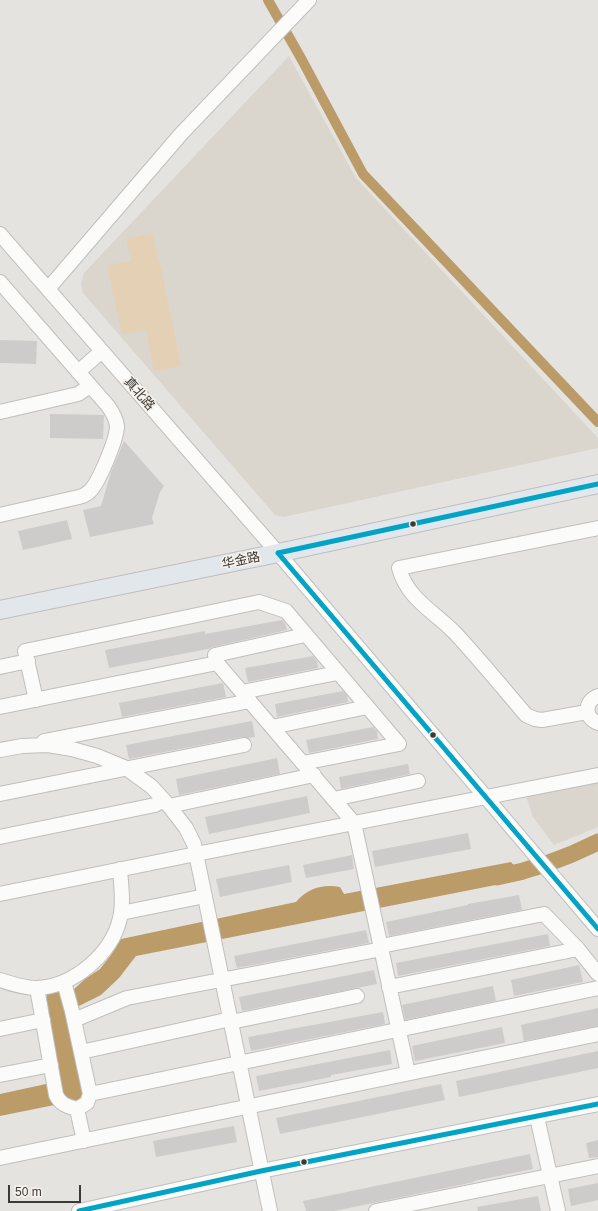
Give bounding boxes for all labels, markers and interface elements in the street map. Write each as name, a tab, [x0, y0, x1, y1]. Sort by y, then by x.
street label: 真北路	[120, 374, 158, 414]
unlabelled marker	[408, 519, 418, 529]
street label: 华金路	[220, 549, 262, 573]
unlabelled marker	[428, 730, 438, 740]
unlabelled marker	[299, 1157, 309, 1167]
scale bar	[10, 1177, 83, 1203]
text: 50 m	[15, 1185, 42, 1199]

